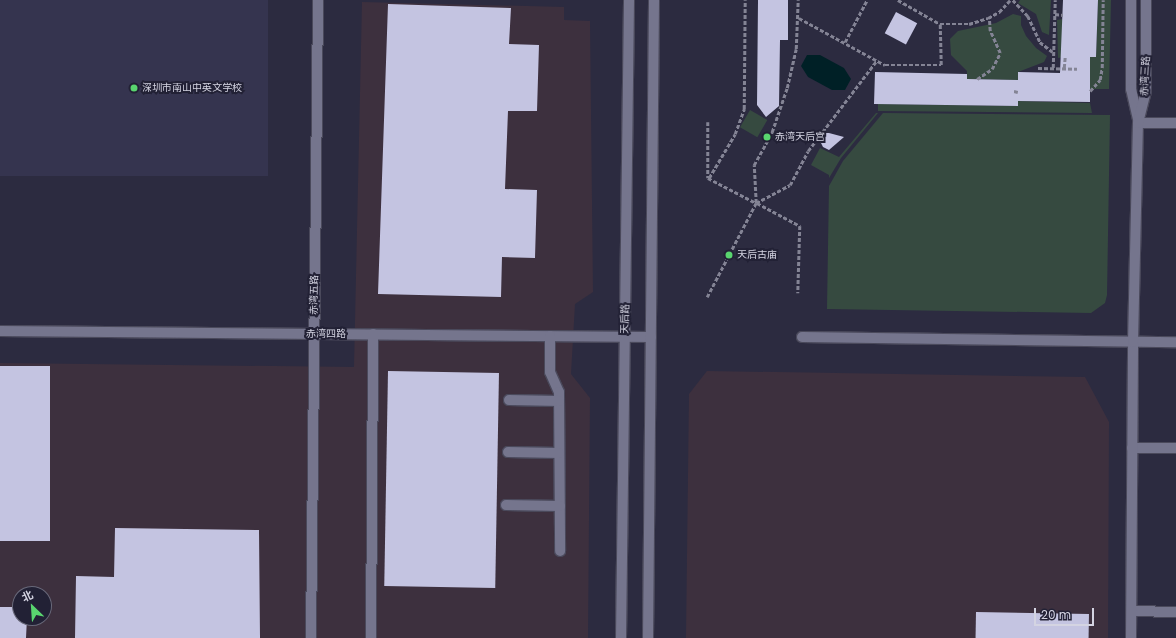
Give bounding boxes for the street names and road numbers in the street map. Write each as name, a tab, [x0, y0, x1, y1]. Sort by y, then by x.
street label: 赤湾三路	[1138, 56, 1152, 96]
street label: 赤湾五路	[308, 275, 320, 315]
street label: 天后路	[619, 304, 631, 334]
street label: 赤湾四路	[306, 328, 346, 340]

